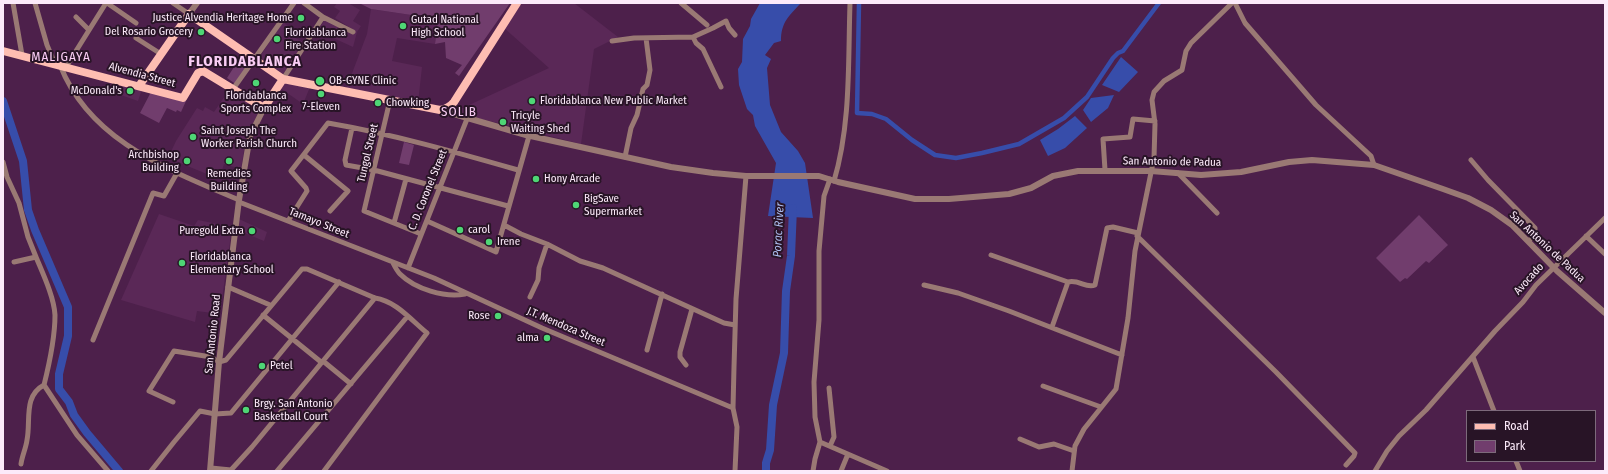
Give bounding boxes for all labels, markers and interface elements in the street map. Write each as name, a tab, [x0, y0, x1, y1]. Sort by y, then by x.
place label: Justice Alvendia Heritage Home	[152, 11, 293, 25]
marker: Justice Alvendia Heritage Home	[296, 13, 306, 23]
place label: Gutad National High School	[411, 13, 479, 39]
marker: Gutad National High School	[398, 21, 408, 31]
place label: Del Rosario Grocery	[105, 25, 193, 39]
place label: Floridablanca Fire Station	[285, 26, 346, 52]
marker: Del Rosario Grocery	[196, 27, 206, 37]
marker: Floridablanca Fire Station	[272, 34, 282, 44]
district label: MALIGAYA	[31, 49, 91, 65]
district label: FLORIDABLANCA	[188, 53, 302, 71]
street label: Alvendia Street	[107, 60, 177, 90]
place label: OB-GYNE Clinic	[329, 74, 396, 88]
marker: OB-GYNE Clinic	[314, 75, 326, 87]
marker: Floridablanca Sports Complex	[251, 78, 261, 88]
place label: McDonald's	[71, 84, 122, 98]
marker: McDonald's	[125, 86, 135, 96]
place label: Floridablanca Sports Complex	[221, 89, 291, 115]
marker: 7-Eleven	[316, 89, 326, 99]
place label: Floridablanca New Public Market	[540, 94, 687, 108]
place label: Chowking	[386, 96, 429, 110]
marker: Floridablanca New Public Market	[527, 96, 537, 106]
marker: Chowking	[373, 98, 383, 108]
place label: 7-Eleven	[302, 100, 340, 114]
district label: SOLIB	[441, 104, 477, 120]
place label: Tricyle Waiting Shed	[511, 109, 570, 135]
marker: Tricyle Waiting Shed	[498, 117, 508, 127]
street label: Tungol Street	[355, 123, 381, 183]
place label: Saint Joseph The Worker Parish Church	[201, 124, 297, 150]
marker: Saint Joseph The Worker Parish Church	[188, 132, 198, 142]
place label: Archbishop Building	[128, 148, 179, 174]
street label: C. D. Coronel Street	[406, 148, 450, 232]
street label: San Antonio de Padua	[1123, 155, 1221, 169]
marker: Archbishop Building	[182, 156, 192, 166]
marker: Remedies Building	[224, 156, 234, 166]
place label: Remedies Building	[207, 167, 251, 193]
place label: Hony Arcade	[544, 172, 600, 186]
marker: Hony Arcade	[531, 174, 541, 184]
place label: BigSave Supermarket	[584, 192, 642, 218]
marker: BigSave Supermarket	[571, 200, 581, 210]
water label: Porac River	[770, 202, 788, 258]
street label: Tamayo Street	[287, 205, 351, 241]
street label: San Antonio de Padua	[1506, 209, 1588, 285]
place label: carol	[468, 223, 490, 237]
place label: Puregold Extra	[179, 224, 244, 238]
marker: carol	[455, 225, 465, 235]
marker: Puregold Extra	[247, 226, 257, 236]
place label: Irene	[497, 235, 520, 249]
marker: Irene	[484, 237, 494, 247]
place label: Floridablanca Elementary School	[190, 250, 274, 276]
marker: Floridablanca Elementary School	[177, 258, 187, 268]
street label: Avocado	[1511, 260, 1547, 298]
street label: San Antonio Road	[202, 294, 224, 374]
street label: J.T. Mendoza Street	[525, 305, 607, 349]
place label: Rose	[468, 309, 490, 323]
marker: Rose	[493, 311, 503, 321]
place label: alma	[517, 331, 539, 345]
marker: alma	[542, 333, 552, 343]
place label: Petel	[270, 359, 293, 373]
marker: Petel	[257, 361, 267, 371]
place label: Brgy. San Antonio Basketball Court	[254, 397, 333, 423]
marker: Brgy. San Antonio Basketball Court	[241, 405, 251, 415]
legend	[1466, 410, 1596, 462]
text: Road	[1504, 419, 1529, 433]
text: Park	[1504, 439, 1525, 453]

